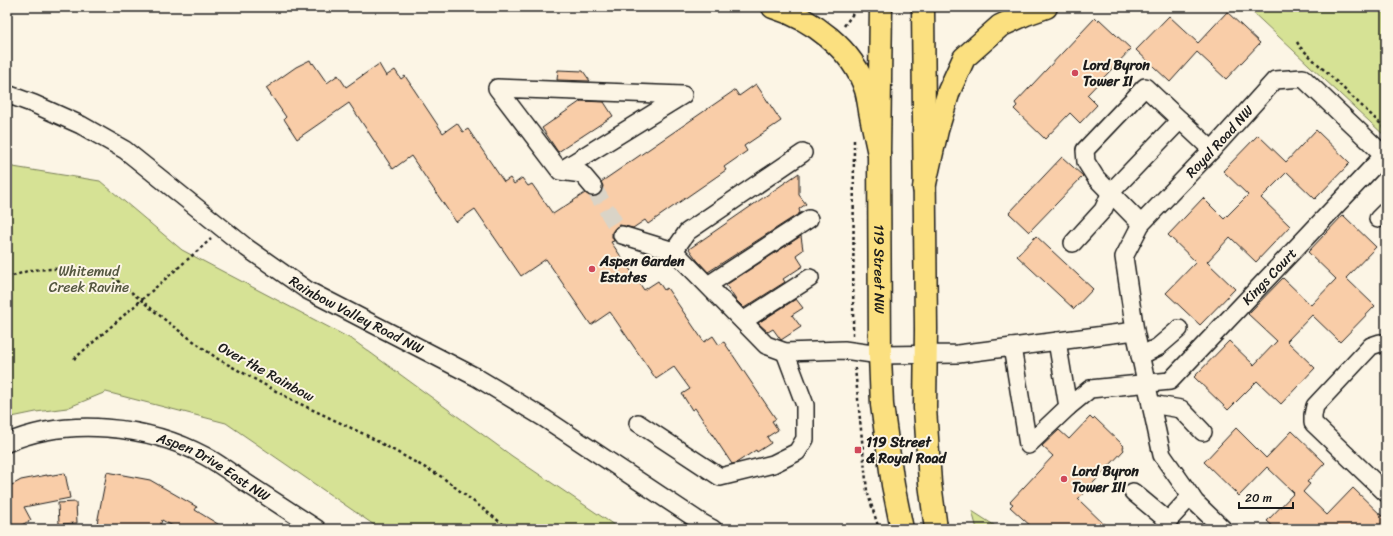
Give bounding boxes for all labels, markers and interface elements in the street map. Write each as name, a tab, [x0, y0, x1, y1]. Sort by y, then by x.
place label: Lord Byron Tower II	[1083, 53, 1150, 94]
marker: Lord Byron Tower II	[1070, 68, 1080, 78]
street label: Royal Road NW	[1179, 99, 1260, 184]
street label: 119 Street NW	[867, 224, 892, 314]
street label: Kings Court	[1235, 242, 1303, 311]
place label: Aspen Garden Estates	[599, 249, 685, 290]
park label: Whitemud Creek Ravine	[49, 259, 129, 300]
marker: Aspen Garden Estates	[587, 264, 597, 274]
street label: Rainbow Valley Road NW	[284, 269, 428, 361]
street label: Over the Rainbow	[213, 335, 319, 409]
street label: Aspen Drive East NW	[153, 425, 276, 508]
place label: 119 Street & Royal Road	[866, 430, 948, 471]
marker: 119 Street & Royal Road	[853, 445, 863, 455]
place label: Lord Byron Tower III	[1072, 459, 1139, 500]
marker: Lord Byron Tower III	[1059, 474, 1069, 484]
scale bar	[1239, 484, 1293, 510]
text: 20 m	[1245, 487, 1272, 509]

